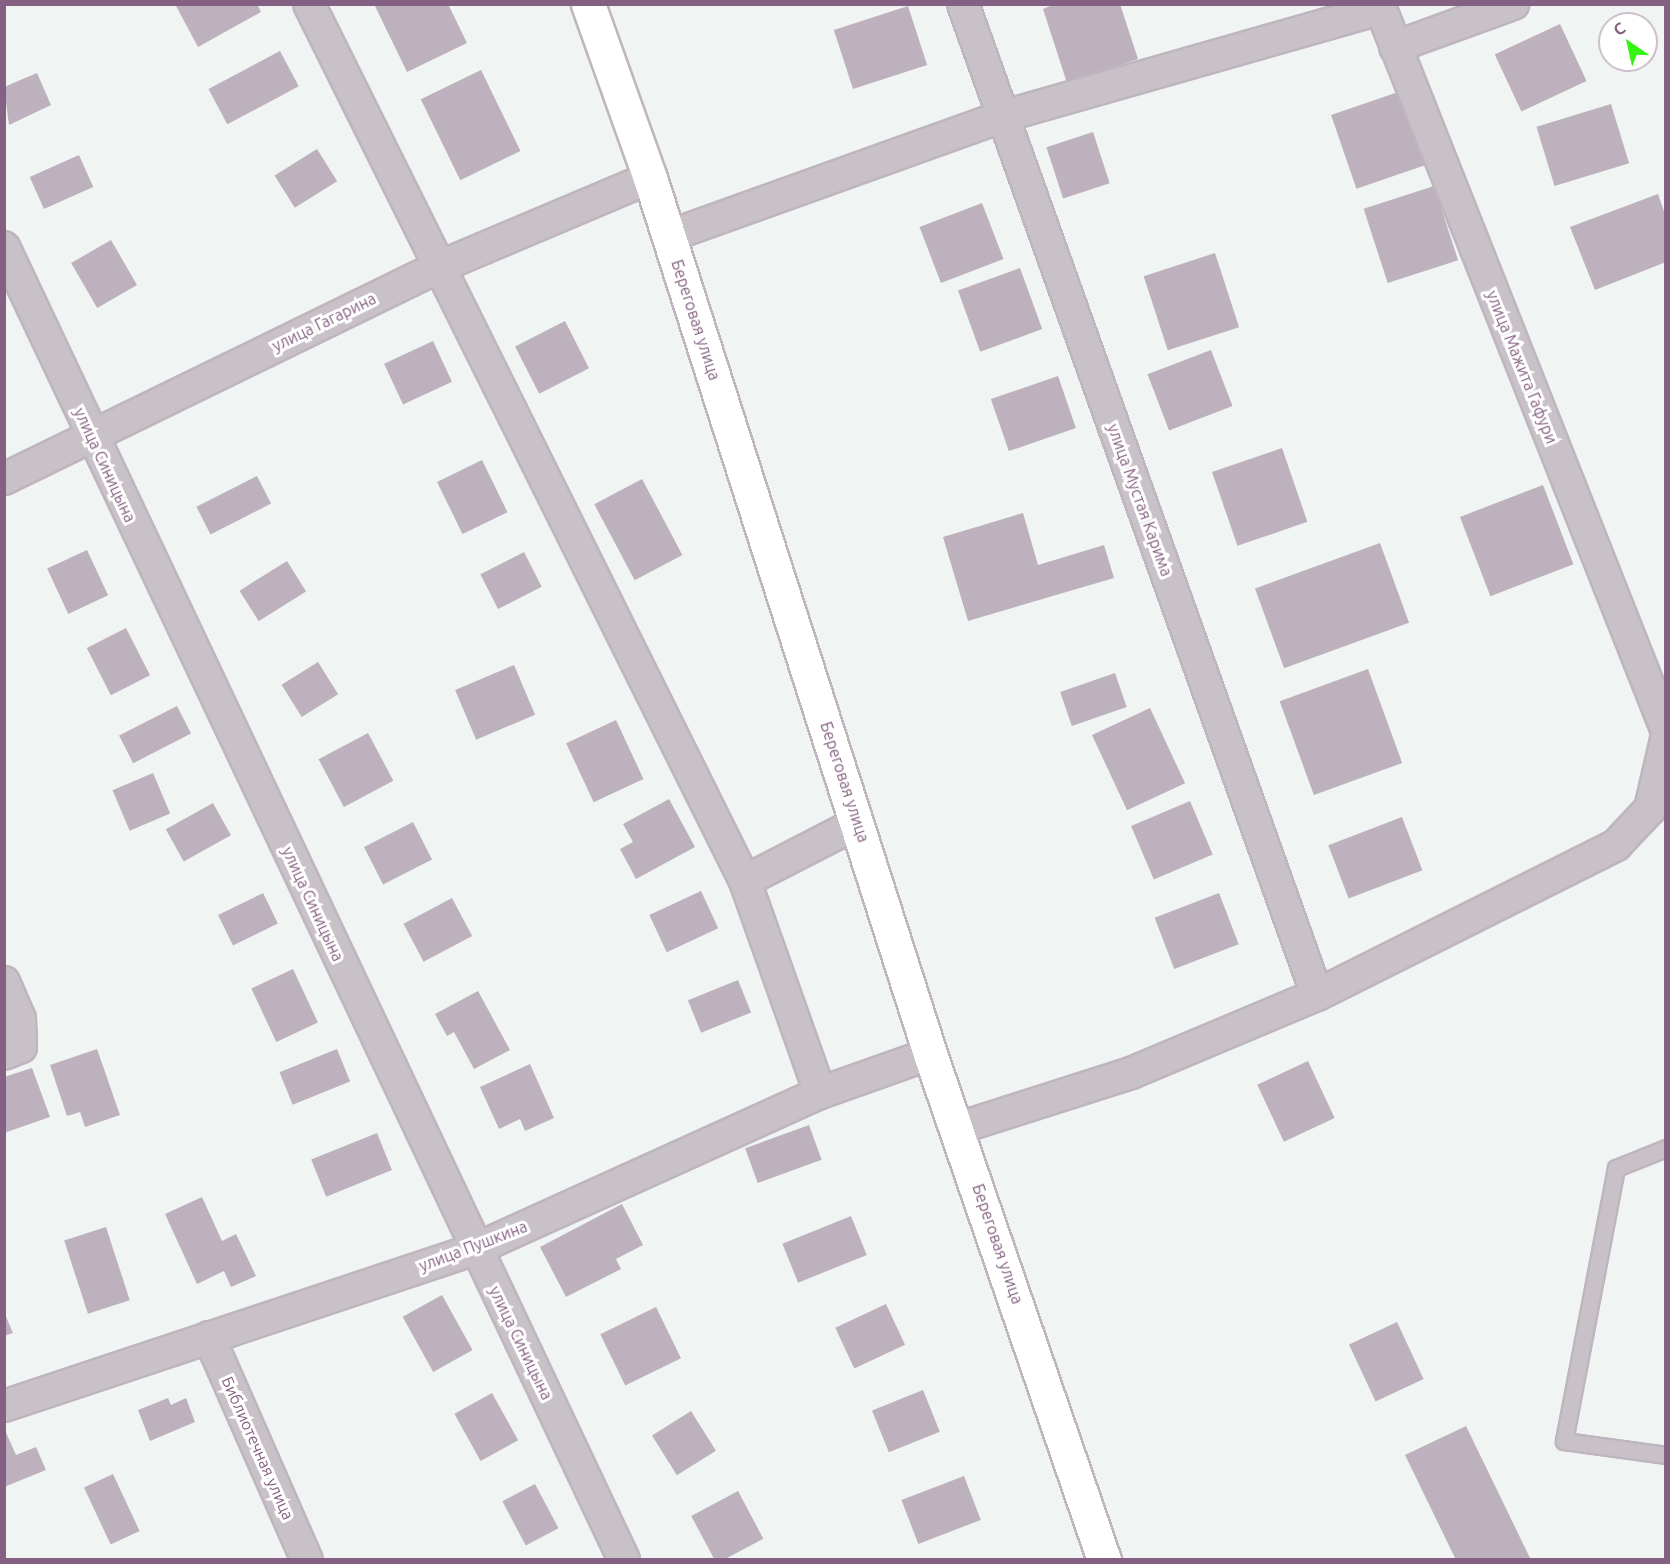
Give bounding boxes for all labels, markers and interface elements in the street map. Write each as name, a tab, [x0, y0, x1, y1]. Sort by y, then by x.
north arrow	[1598, 12, 1658, 72]
text: С	[1610, 18, 1628, 39]
street label: Береговая улица	[667, 257, 725, 383]
street label: улица Мажита Гафури	[1482, 288, 1562, 446]
street label: улица Гагарина	[269, 289, 379, 355]
street label: улица Синицына	[70, 405, 140, 525]
street label: улица Мустая Карима	[1103, 421, 1177, 579]
street label: Береговая улица	[816, 719, 874, 845]
street label: улица Синицына	[278, 844, 348, 964]
street label: Береговая улица	[968, 1181, 1028, 1307]
street label: улица Пушкина	[416, 1217, 530, 1275]
street label: улица Синицына	[485, 1283, 557, 1403]
street label: Библиотечная улица	[218, 1373, 298, 1523]

